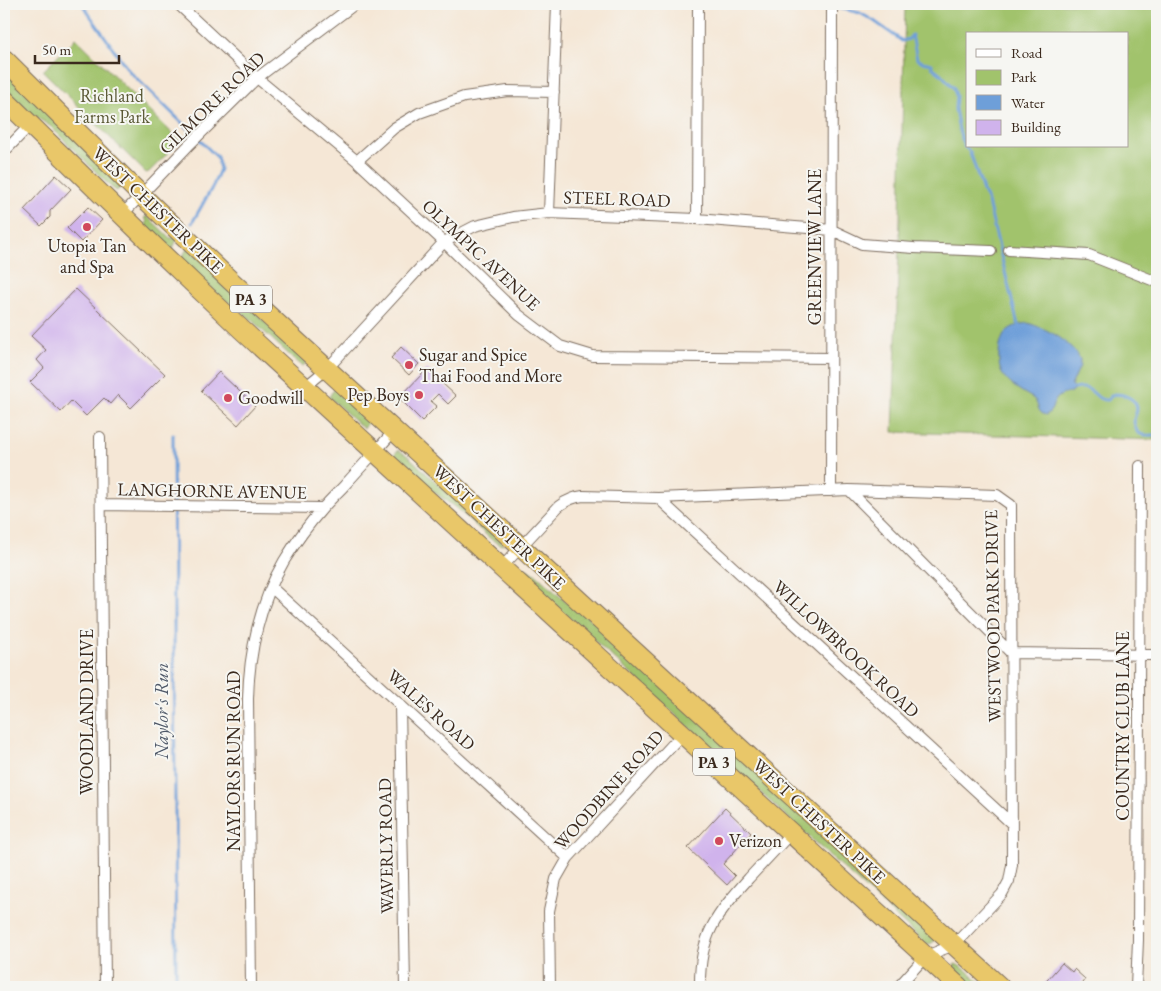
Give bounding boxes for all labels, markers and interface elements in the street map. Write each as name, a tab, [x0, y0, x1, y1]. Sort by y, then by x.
scale bar	[35, 32, 119, 64]
legend	[966, 32, 1128, 148]
text: 50 m	[42, 40, 71, 59]
text: Road	[1011, 43, 1043, 62]
street label: GILMORE ROAD	[154, 46, 269, 159]
text: Park	[1011, 67, 1038, 86]
park label: Richland Farms Park	[74, 84, 151, 128]
text: Water	[1011, 93, 1045, 112]
text: Building	[1011, 117, 1061, 136]
street label: WEST CHESTER PIKE	[88, 141, 229, 278]
street label: GREENVIEW LANE	[803, 169, 826, 325]
street label: STEEL ROAD	[563, 185, 671, 212]
street label: OLYMPIC AVENUE	[417, 194, 545, 315]
marker: Utopia Tan and Spa	[81, 221, 93, 233]
place label: Utopia Tan and Spa	[47, 234, 127, 278]
road number: PA 3	[230, 286, 272, 312]
place label: Sugar and Spice Thai Food and More	[419, 343, 562, 387]
marker: Sugar and Spice Thai Food and More	[403, 359, 415, 371]
place label: Pep Boys	[347, 383, 409, 406]
place label: Goodwill	[238, 386, 303, 409]
marker: Pep Boys	[413, 389, 425, 401]
marker: Goodwill	[222, 392, 234, 404]
street label: WEST CHESTER PIKE	[428, 459, 571, 594]
street label: LANGHORNE AVENUE	[117, 477, 307, 504]
street label: WESTWOOD PARK DRIVE	[979, 510, 1006, 722]
street label: WILLOWBROOK ROAD	[768, 575, 924, 723]
street label: WOODLAND DRIVE	[75, 629, 98, 795]
street label: COUNTRY CLUB LANE	[1111, 631, 1134, 821]
water label: Naylor's Run	[149, 663, 174, 760]
street label: WALES ROAD	[382, 664, 480, 755]
street label: NAYLORS RUN ROAD	[222, 671, 245, 851]
street label: WOODBINE ROAD	[549, 725, 669, 854]
road number: PA 3	[693, 749, 735, 776]
street label: WEST CHESTER PIKE	[748, 753, 891, 888]
street label: WAVERLY ROAD	[373, 778, 398, 914]
place label: Verizon	[729, 829, 782, 852]
marker: Verizon	[713, 835, 725, 847]

